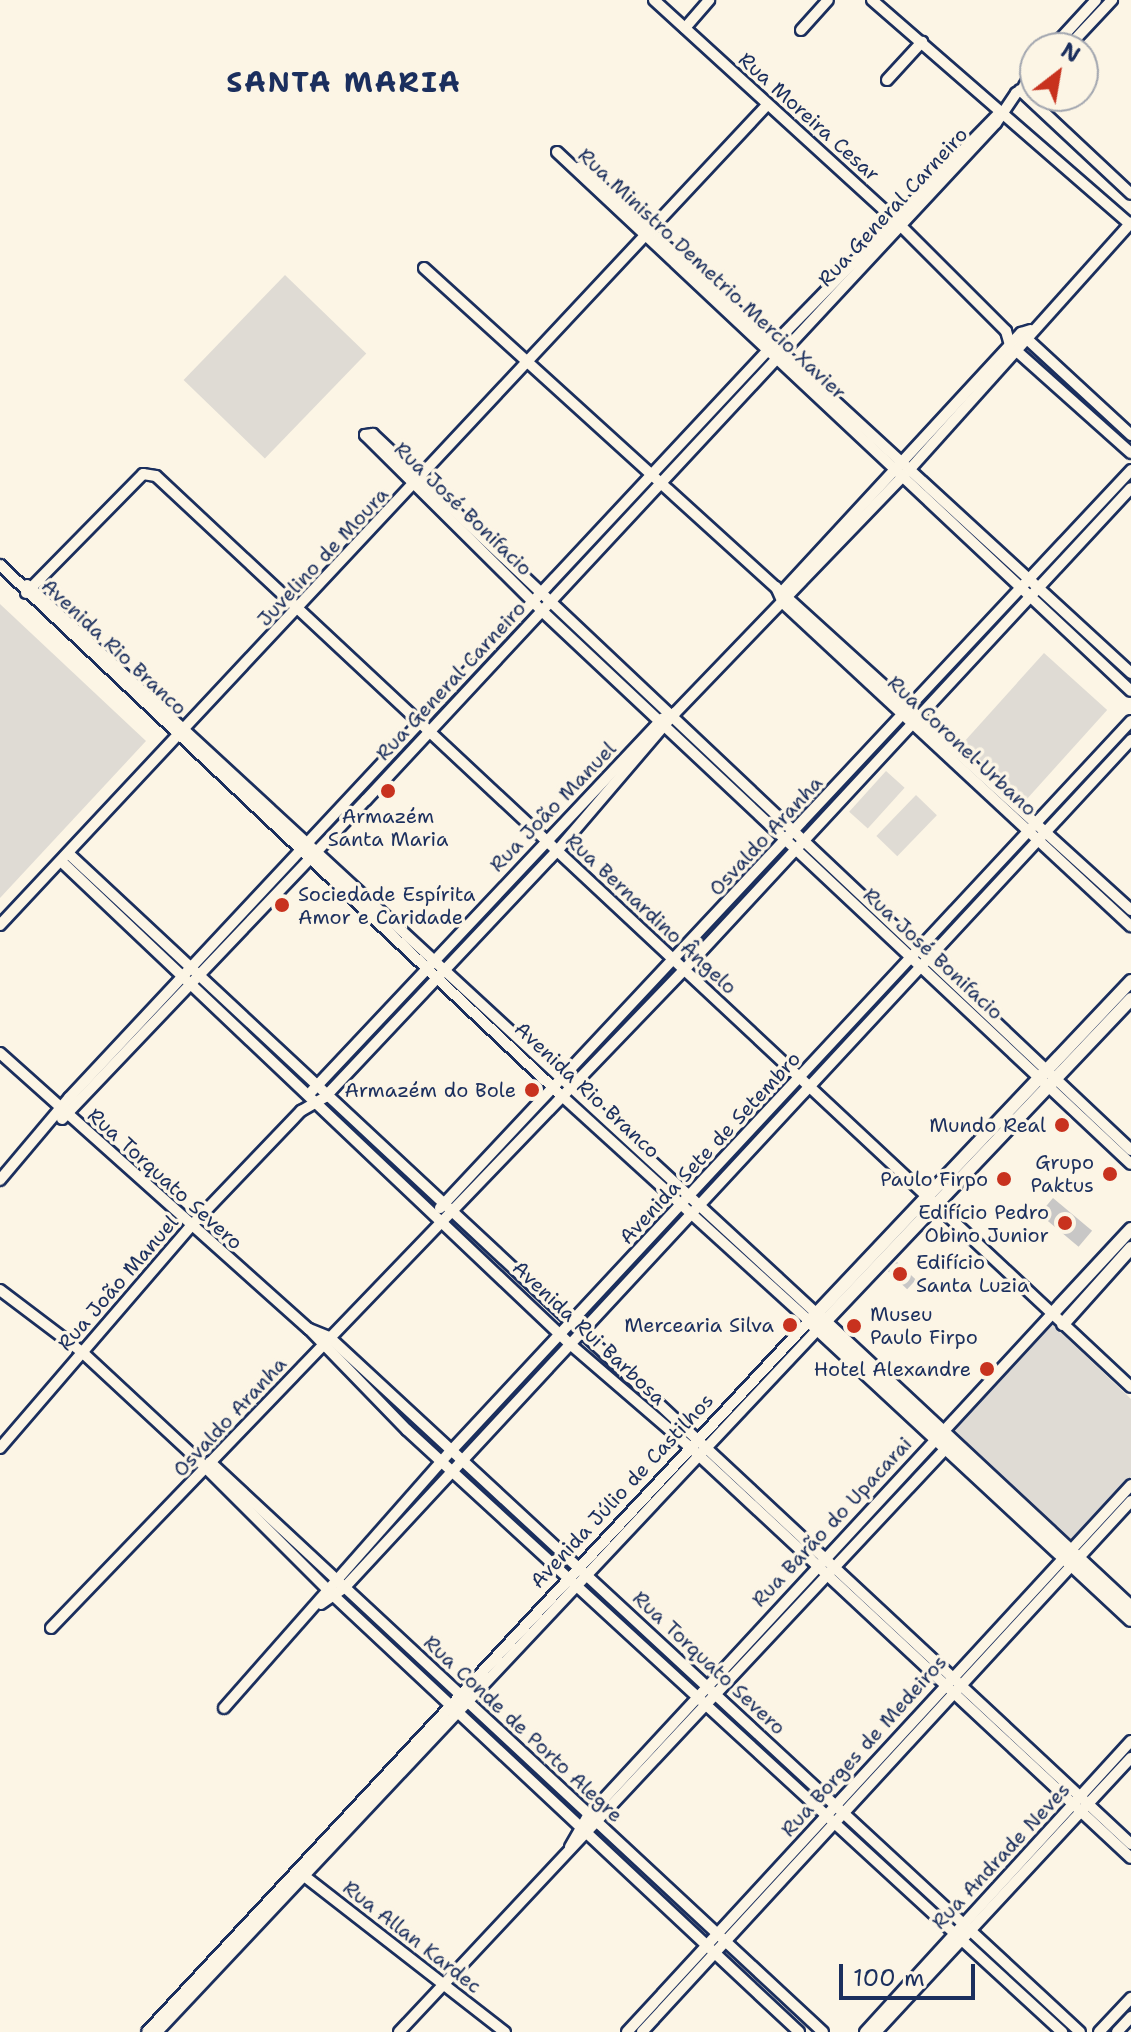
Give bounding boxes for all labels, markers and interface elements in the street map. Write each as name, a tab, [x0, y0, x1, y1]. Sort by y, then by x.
north arrow	[1019, 32, 1099, 112]
text: N	[1056, 36, 1086, 70]
street label: Rua Moreira Cesar	[734, 48, 884, 186]
district label: SANTA MARIA	[226, 65, 462, 99]
street label: Rua General Carneiro	[813, 123, 973, 291]
street label: Rua Ministro Demetrio Mercio Xavier	[573, 143, 851, 405]
street label: Rua José Bonifacio	[389, 437, 537, 581]
street label: Juvelino de Moura	[252, 483, 394, 631]
street label: Avenida Rio Branco	[37, 574, 191, 720]
street label: Rua General Carneiro	[371, 597, 531, 765]
street label: Rua Coronel Urbano	[883, 671, 1041, 821]
street label: Rua João Manuel	[485, 737, 621, 877]
street label: Osvaldo Aranha	[704, 771, 828, 901]
marker: Armazém Santa Maria	[379, 782, 397, 800]
place label: Armazém Santa Maria	[328, 804, 448, 851]
street label: Rua Bernardino Ângelo	[561, 829, 741, 999]
place label: Sociedade Espírita Amor e Caridade	[298, 882, 476, 929]
street label: Rua José Bonifacio	[858, 883, 1008, 1025]
marker: Sociedade Espírita Amor e Caridade	[273, 896, 291, 914]
street label: Avenida Rio Branco	[510, 1017, 664, 1163]
street label: Avenida Sete de Setembro	[614, 1047, 806, 1249]
place label: Armazém do Bole	[345, 1078, 516, 1102]
marker: Armazém do Bole	[523, 1081, 541, 1099]
street label: Rua Torquato Severo	[83, 1103, 247, 1255]
place label: Mundo Real	[929, 1113, 1046, 1137]
marker: Mundo Real	[1053, 1116, 1071, 1134]
place label: Grupo Paktus	[1030, 1150, 1094, 1197]
marker: Grupo Paktus	[1101, 1165, 1119, 1183]
place label: Paulo Firpo	[880, 1167, 988, 1191]
marker: Paulo Firpo	[995, 1170, 1013, 1188]
place label: Edifício Pedro Obino Junior	[918, 1200, 1049, 1247]
street label: Rua João Manuel	[53, 1210, 183, 1356]
marker: Edifício Pedro Obino Junior	[1056, 1214, 1074, 1232]
place label: Edifício Santa Luzia	[916, 1250, 1029, 1297]
street label: Avenida Rui Barbosa	[507, 1256, 671, 1410]
marker: Edifício Santa Luzia	[891, 1265, 909, 1283]
place label: Museu Paulo Firpo	[870, 1302, 978, 1349]
place label: Mercearia Silva	[624, 1313, 774, 1337]
marker: Mercearia Silva	[781, 1316, 799, 1334]
marker: Museu Paulo Firpo	[845, 1317, 863, 1335]
street label: Osvaldo Aranha	[168, 1352, 292, 1482]
place label: Hotel Alexandre	[814, 1357, 971, 1381]
marker: Hotel Alexandre	[978, 1360, 996, 1378]
street label: Avenida Júlio de Castilhos	[526, 1389, 718, 1593]
street label: Rua Barão do Upacarai	[747, 1432, 917, 1612]
street label: Rua Torquato Severo	[628, 1586, 790, 1740]
street label: Rua Conde de Porto Alegre	[419, 1631, 627, 1827]
street label: Rua Borges de Medeiros	[776, 1650, 952, 1842]
street label: Rua Andrade Neves	[927, 1778, 1075, 1934]
street label: Rua Allan Kardec	[338, 1876, 486, 1998]
scale bar	[843, 1948, 979, 1998]
text: 100 m	[853, 1962, 925, 1994]

